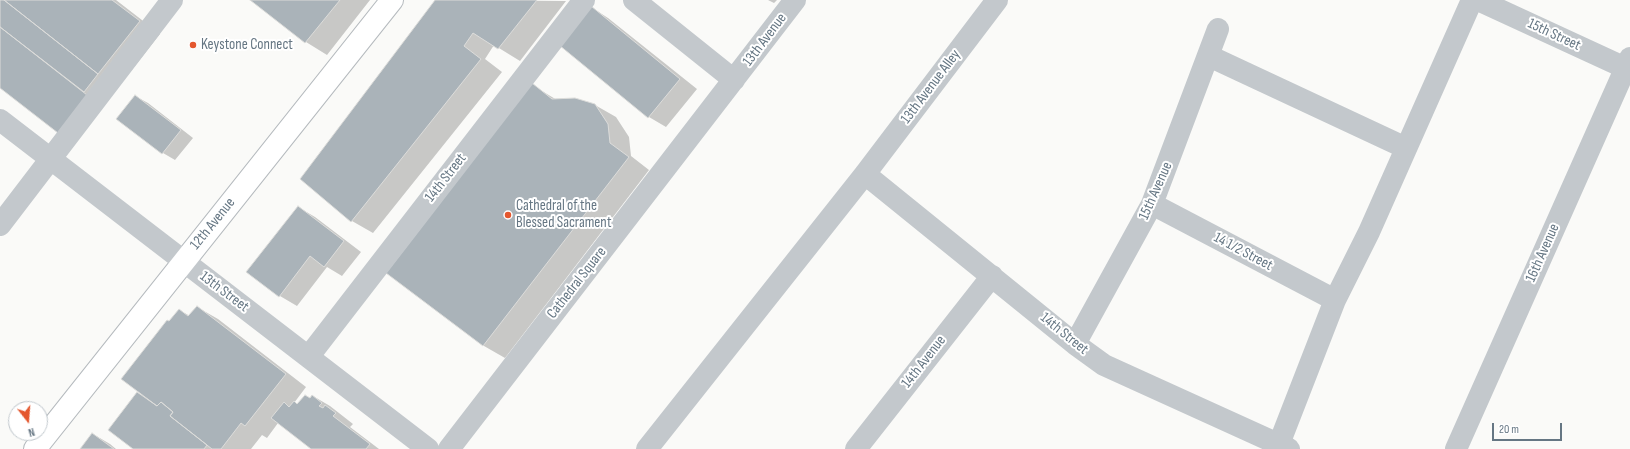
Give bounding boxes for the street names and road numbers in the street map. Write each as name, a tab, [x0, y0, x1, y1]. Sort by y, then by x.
street label: 13th Avenue	[739, 10, 791, 70]
street label: 15th Street	[1525, 15, 1583, 55]
street label: 13th Avenue Alley	[897, 46, 965, 128]
street label: 14th Street	[422, 150, 470, 206]
street label: 15th Avenue	[1135, 159, 1177, 223]
street label: 12th Avenue	[187, 194, 239, 254]
street label: 16th Avenue	[1522, 221, 1564, 285]
street label: 14 1/2 Street	[1211, 229, 1275, 275]
street label: Cathedral Square	[543, 244, 611, 322]
street label: 13th Street	[196, 268, 252, 316]
street label: 14th Street	[1036, 309, 1092, 359]
street label: 14th Avenue	[898, 332, 950, 392]

